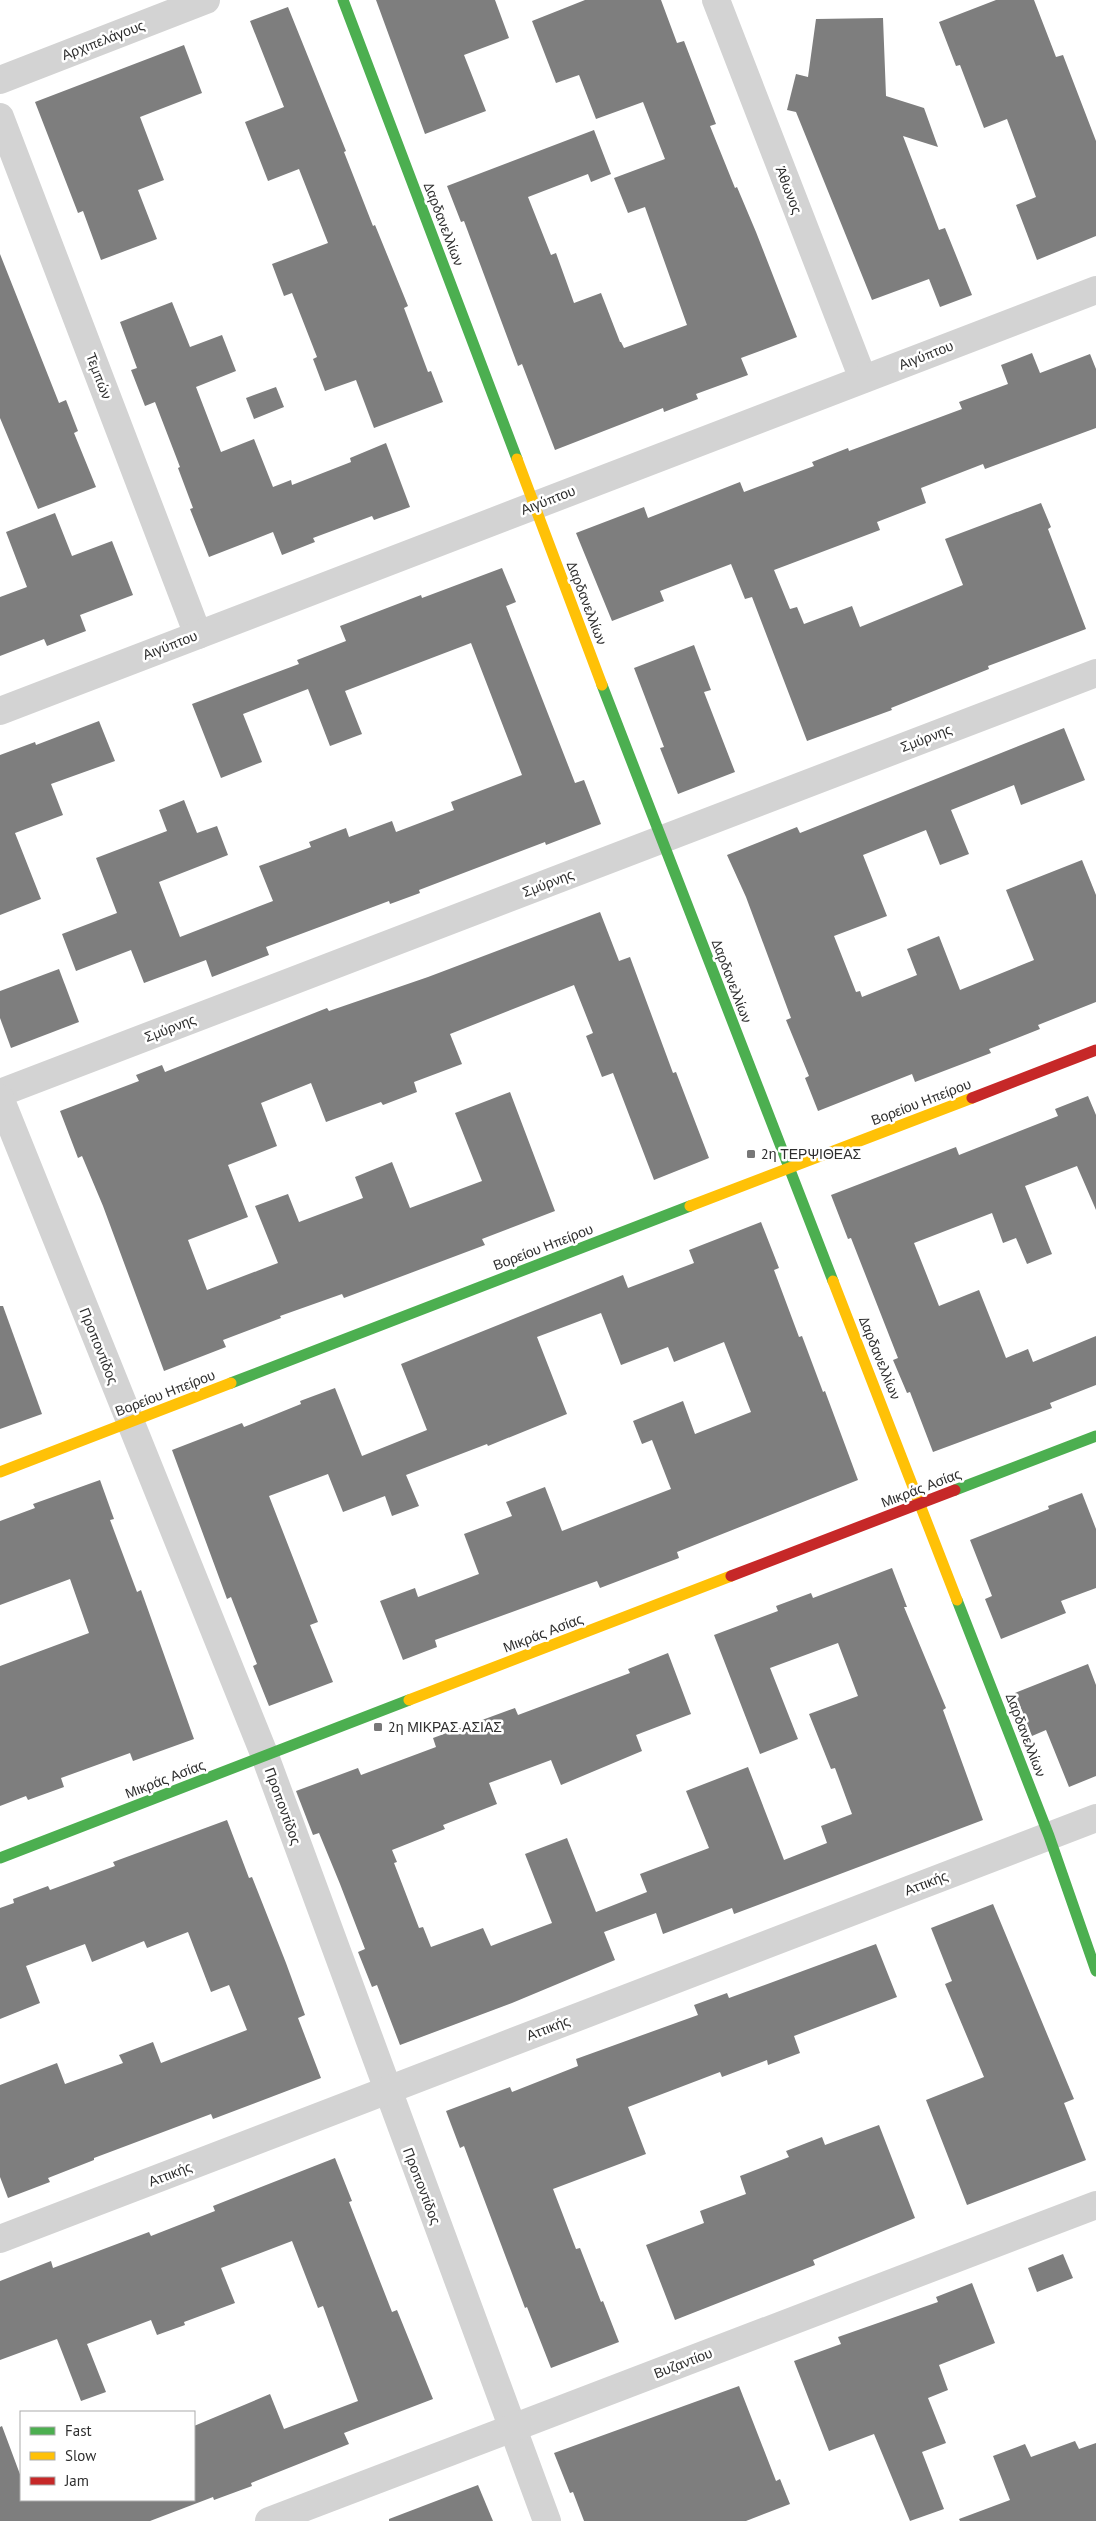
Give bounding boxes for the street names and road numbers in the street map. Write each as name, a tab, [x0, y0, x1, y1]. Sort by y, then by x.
street label: Αρχιπελάγους	[59, 16, 147, 64]
street label: Άθωνος	[772, 164, 806, 217]
street label: Δαρδανελλίων	[420, 180, 468, 268]
street label: Αιγύπτου	[896, 336, 956, 374]
street label: Τεμπών	[82, 350, 116, 402]
street label: Αιγύπτου	[518, 481, 578, 519]
street label: Δαρδανελλίων	[563, 559, 611, 647]
street label: Αιγύπτου	[140, 626, 200, 664]
street label: Σμύρνης	[898, 720, 954, 756]
street label: Σμύρνης	[520, 865, 576, 901]
street label: Δαρδανελλίων	[708, 937, 756, 1025]
street label: Σμύρνης	[142, 1010, 198, 1046]
street label: Βορείου Ηπείρου	[868, 1075, 974, 1129]
street label: Βορείου Ηπείρου	[490, 1220, 596, 1274]
street label: Προποντίδος	[75, 1305, 123, 1387]
street label: Δαρδανελλίων	[855, 1314, 905, 1402]
street label: Βορείου Ηπείρου	[112, 1366, 218, 1420]
street label: Μικράς Ασίας	[878, 1464, 964, 1511]
street label: Μικράς Ασίας	[500, 1609, 586, 1656]
street label: Δαρδανελλίων	[1002, 1691, 1050, 1779]
street label: Μικράς Ασίας	[122, 1755, 208, 1802]
street label: Προποντίδος	[261, 1765, 305, 1847]
street label: Αττικής	[902, 1866, 950, 1899]
street label: Αττικής	[524, 2011, 572, 2044]
street label: Προποντίδος	[399, 2145, 445, 2227]
street label: Αττικής	[146, 2157, 194, 2190]
street label: Βυζαντίου	[651, 2344, 715, 2382]

